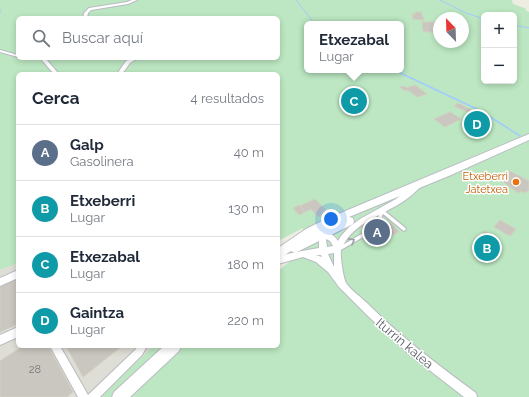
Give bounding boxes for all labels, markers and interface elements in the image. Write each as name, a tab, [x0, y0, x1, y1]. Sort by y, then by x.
north arrow	[433, 12, 469, 48]
map controls	[481, 12, 517, 84]
button: +	[481, 12, 517, 48]
search box	[16, 16, 280, 60]
popup	[304, 21, 404, 73]
icon: search	[30, 27, 52, 49]
text: Buscar aquí	[62, 29, 143, 47]
text: Etxezabal	[319, 31, 389, 49]
button: −	[481, 48, 517, 84]
text: Lugar	[319, 49, 354, 64]
pin: C	[341, 86, 367, 116]
text: Cerca	[32, 88, 80, 108]
text: 4 resultados	[191, 91, 264, 106]
pin: D	[464, 109, 490, 139]
text: Galp	[70, 136, 104, 154]
text: A	[41, 145, 49, 160]
text: 40 m	[234, 145, 264, 160]
text: Gasolinera	[70, 154, 134, 169]
place label: Etxeberri Jatetxea	[463, 170, 508, 196]
marker: Etxeberri Jatetxea	[511, 177, 521, 187]
text: Etxeberri	[70, 192, 135, 210]
text: B	[41, 201, 49, 216]
text: 130 m	[228, 201, 264, 216]
your location	[321, 209, 341, 229]
text: Lugar	[70, 210, 105, 225]
pin: A	[364, 217, 390, 247]
pin: B	[474, 233, 500, 263]
one-way arrow	[347, 239, 355, 246]
text: Etxezabal	[70, 248, 140, 266]
text: C	[41, 257, 49, 272]
text: 180 m	[228, 257, 264, 272]
text: Lugar	[70, 266, 105, 281]
text: Gaintza	[70, 304, 124, 322]
text: D	[40, 313, 50, 328]
text: 220 m	[227, 313, 264, 328]
street label: Iturrin kalea	[373, 315, 436, 372]
text: Lugar	[70, 322, 105, 337]
house number: 28	[29, 363, 41, 376]

